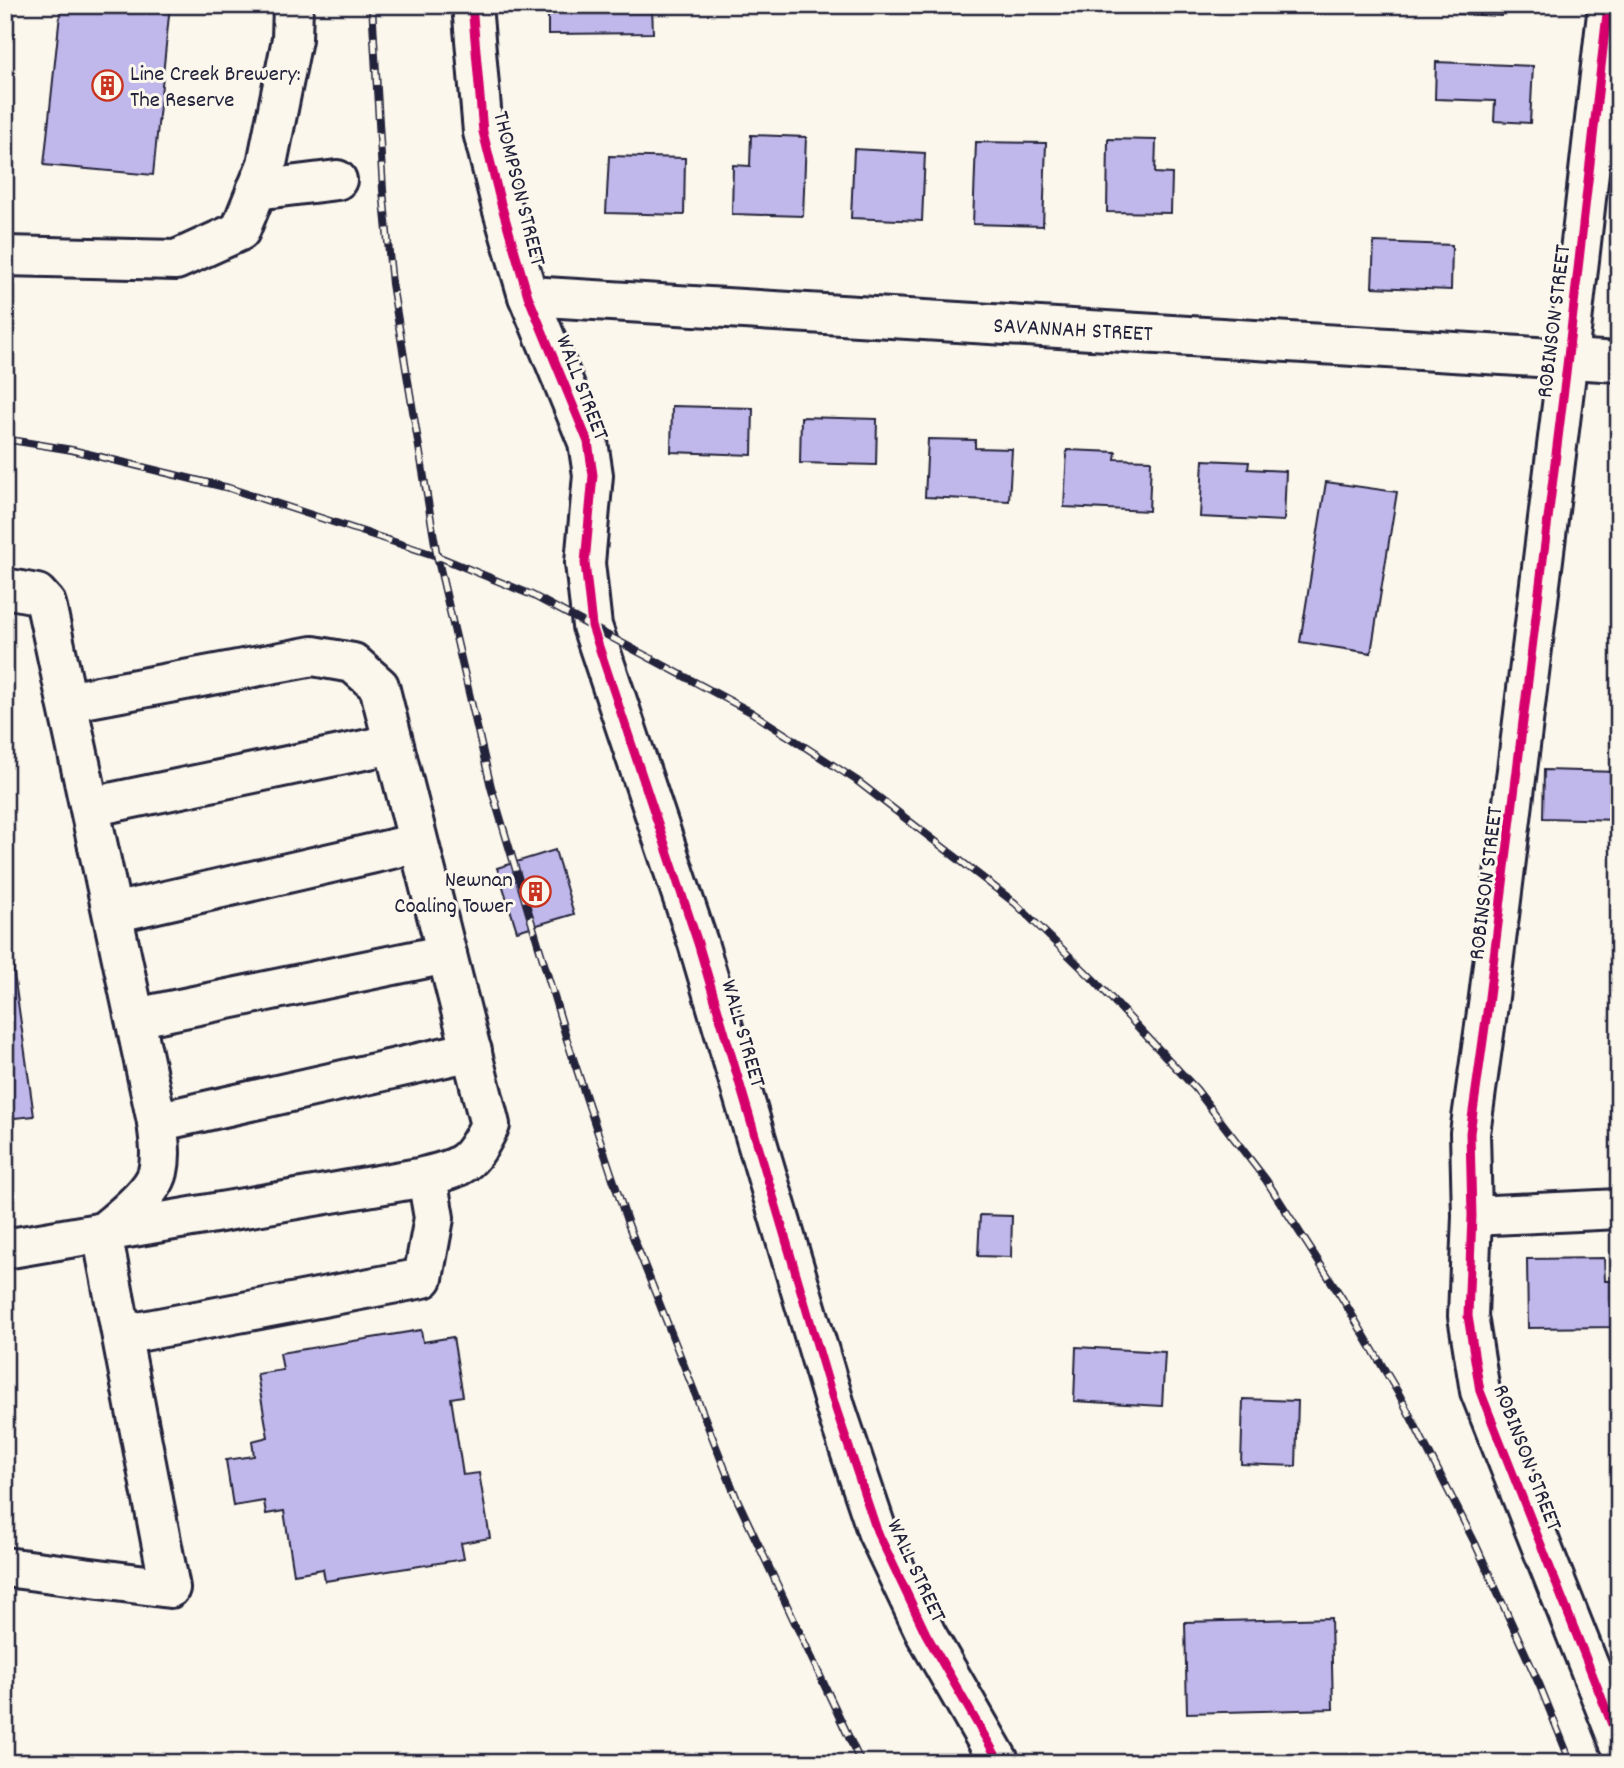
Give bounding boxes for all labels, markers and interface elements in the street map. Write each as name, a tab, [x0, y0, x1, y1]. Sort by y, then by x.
place label: Line Creek Brewery: The Reserve	[130, 59, 301, 118]
building icon: Line Creek Brewery: The Reserve	[90, 68, 124, 102]
street label: THOMPSON STREET	[482, 108, 553, 270]
street label: ROBINSON STREET	[1530, 243, 1581, 400]
street label: SAVANNAH STREET	[992, 311, 1153, 352]
street label: WALL STREET	[546, 331, 616, 446]
street label: ROBINSON STREET	[1462, 805, 1513, 962]
place label: Newnan Coaling Tower	[394, 865, 513, 924]
building icon: Newnan Coaling Tower	[519, 874, 553, 908]
street label: WALL STREET	[711, 976, 773, 1092]
street label: ROBINSON STREET	[1483, 1380, 1569, 1536]
street label: WALL STREET	[877, 1514, 953, 1629]

